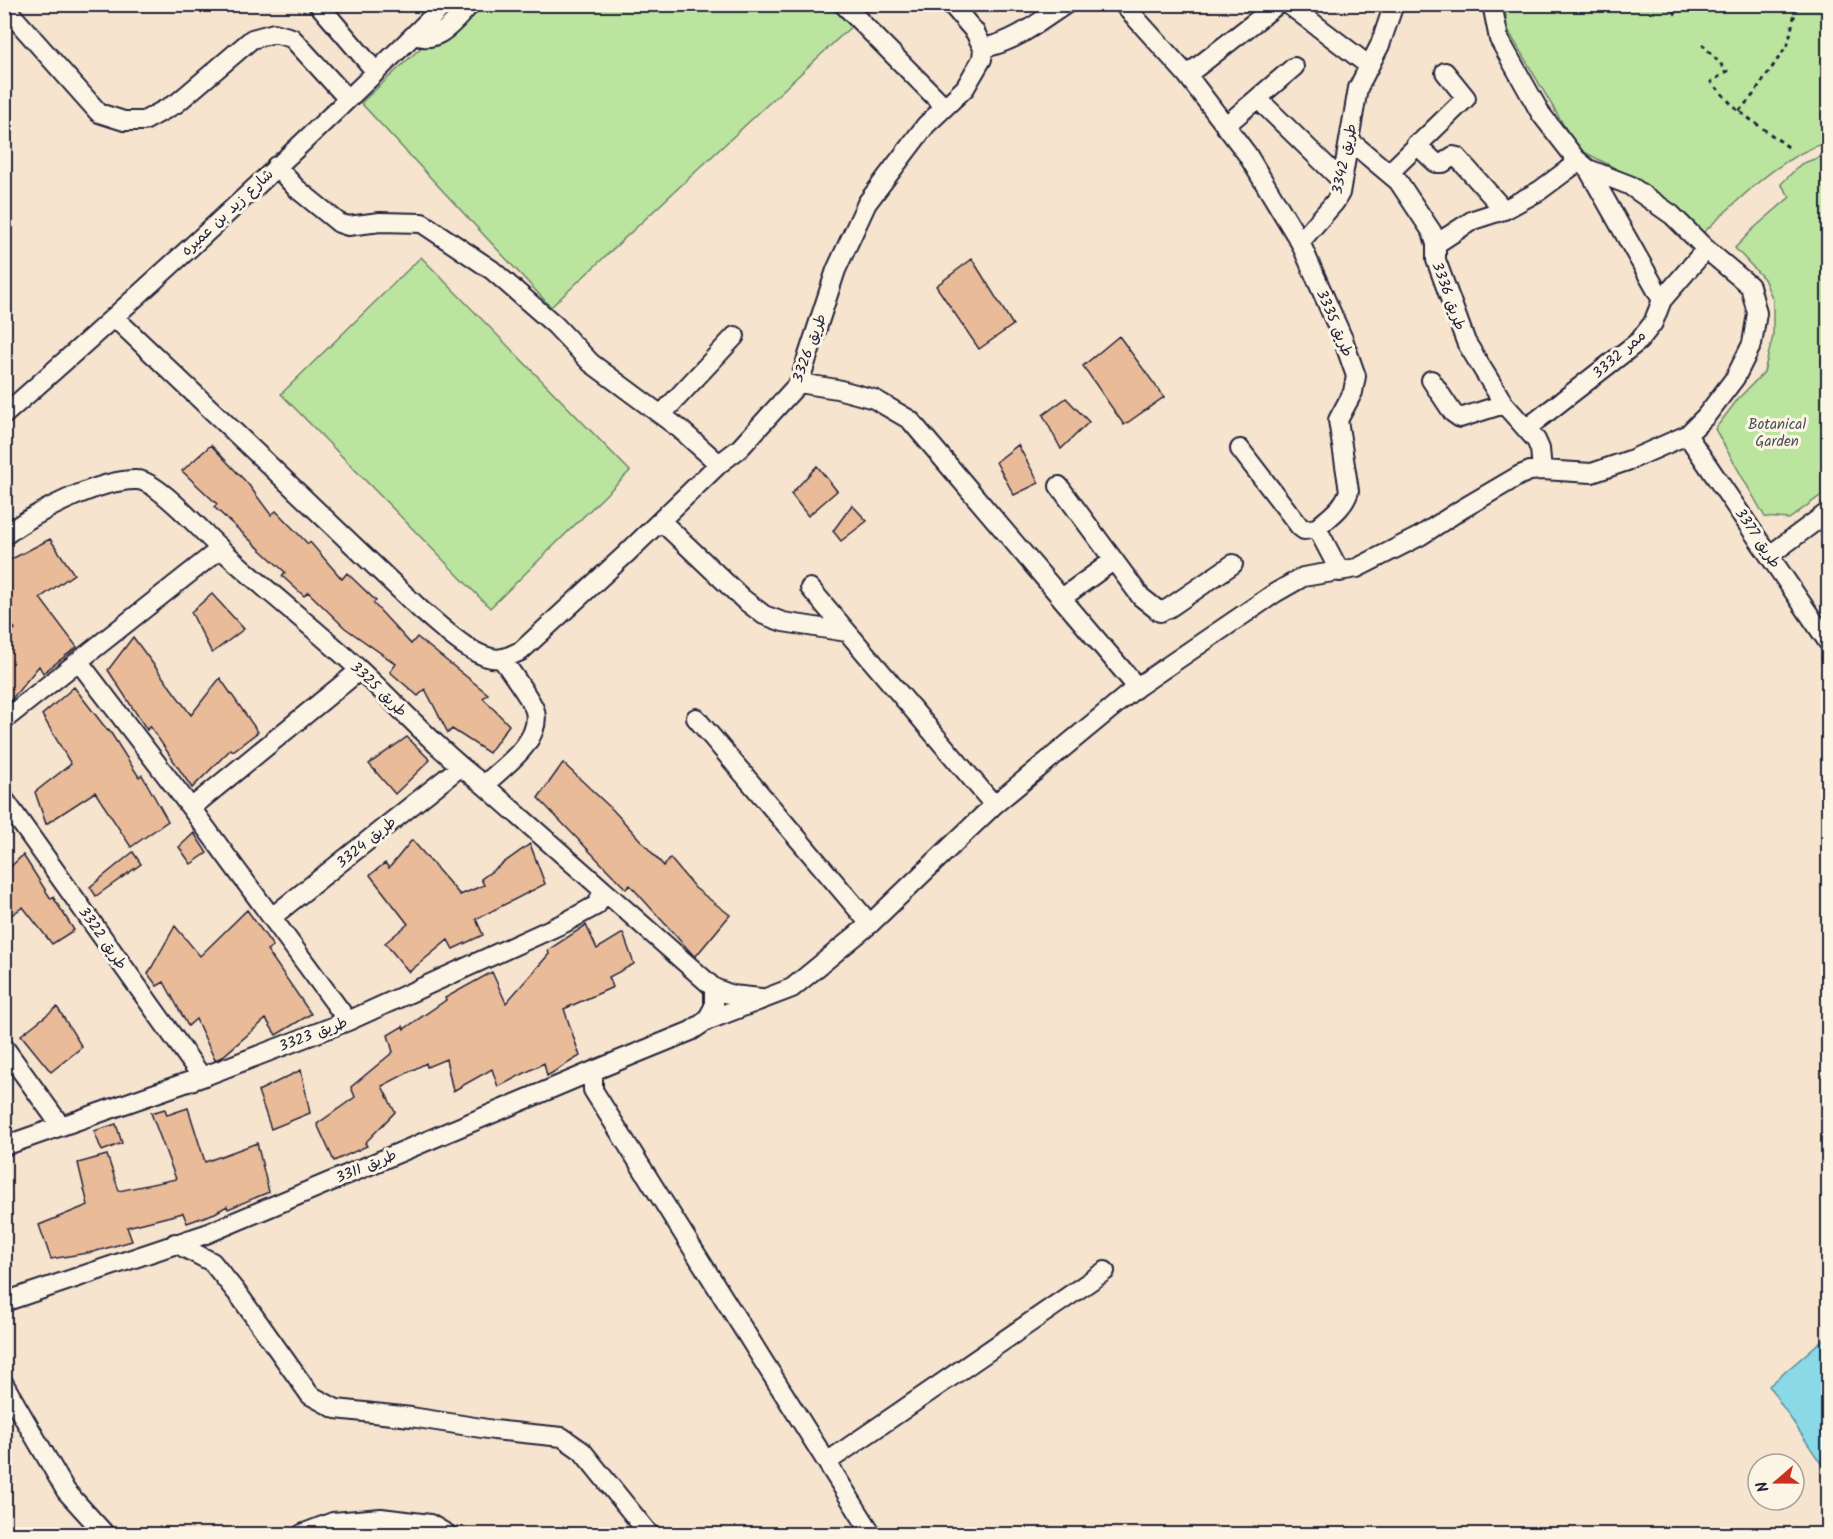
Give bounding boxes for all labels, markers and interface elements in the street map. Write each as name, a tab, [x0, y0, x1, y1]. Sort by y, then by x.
street label: طريق 3342	[1326, 122, 1364, 197]
street label: شارع زيد بن عميره	[176, 163, 279, 262]
street label: طريق 3336	[1425, 259, 1472, 334]
street label: طريق 3335	[1309, 286, 1359, 361]
street label: طريق 3326	[786, 311, 833, 386]
street label: ممر 3332	[1587, 324, 1652, 385]
park label: Botanical Garden	[1748, 413, 1806, 454]
street label: طريق 3377	[1728, 503, 1786, 574]
street label: طريق 3325	[344, 656, 412, 723]
street label: طريق 3324	[331, 811, 402, 875]
street label: طريق 3322	[72, 902, 133, 975]
street label: طريق 3323	[275, 1011, 351, 1059]
street label: طريق 3311	[332, 1143, 401, 1190]
north arrow	[1746, 1452, 1806, 1512]
text: N	[1750, 1478, 1777, 1496]

